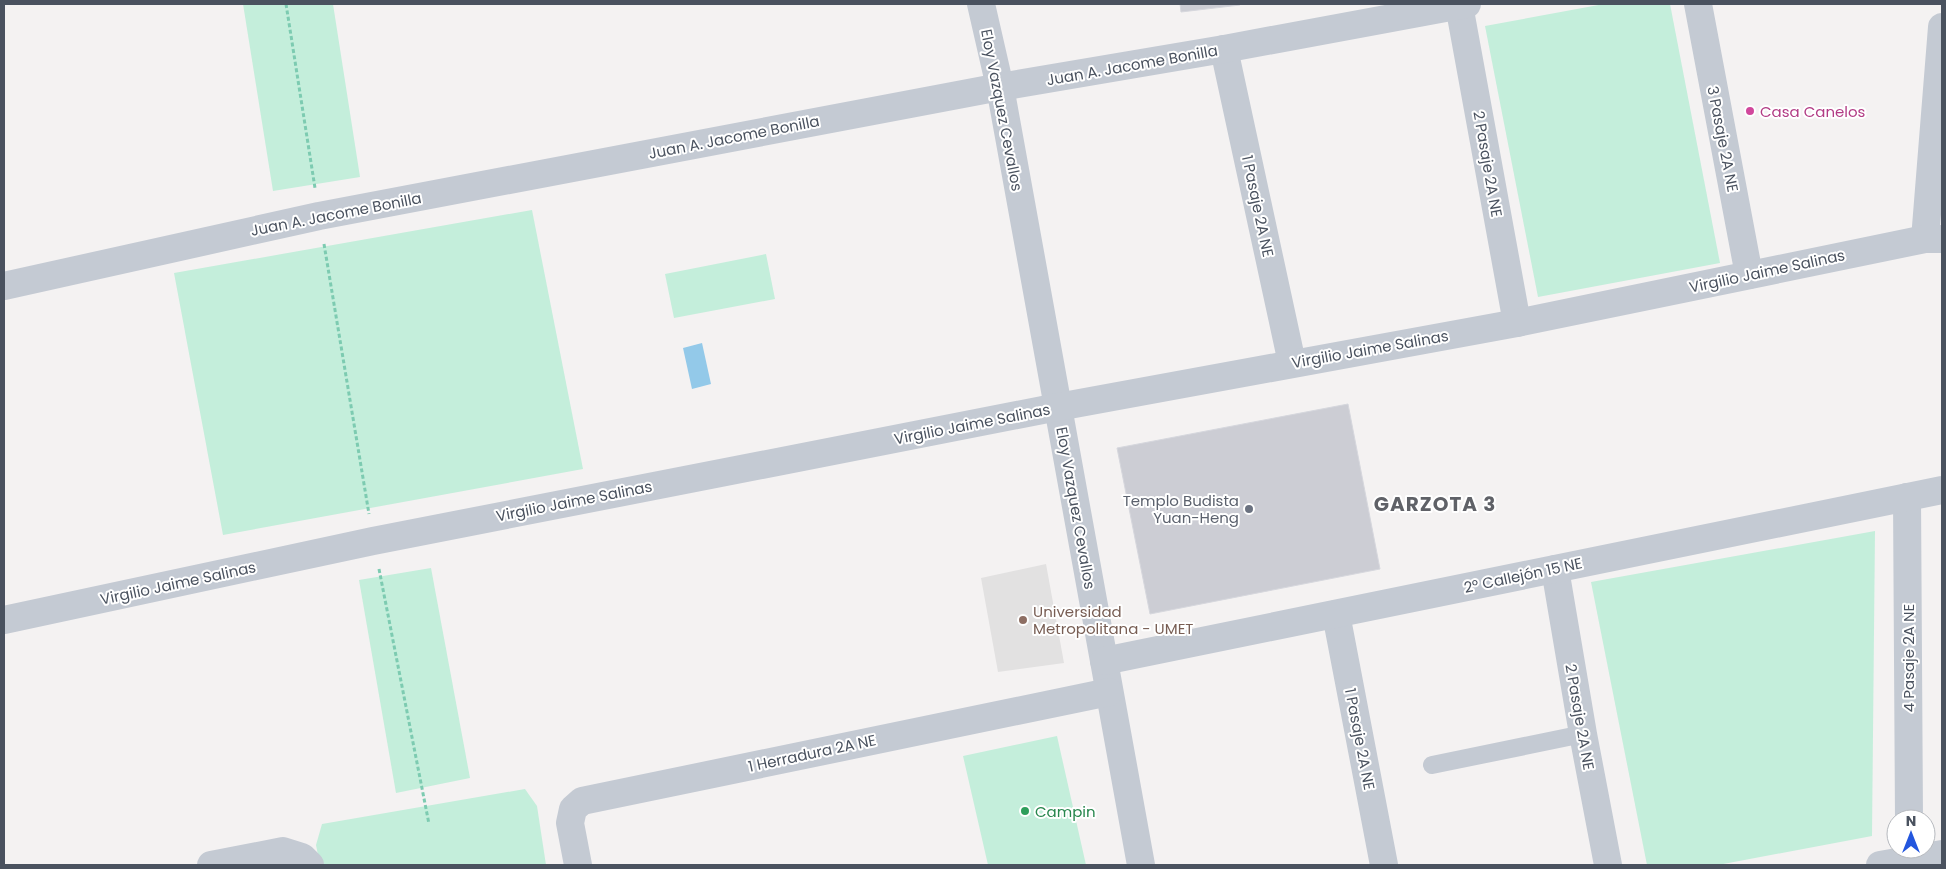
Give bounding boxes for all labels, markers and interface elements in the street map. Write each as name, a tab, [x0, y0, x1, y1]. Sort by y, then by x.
street label: Eloy Vazquez Cevallos	[976, 27, 1028, 193]
street label: Juan A. Jacome Bonilla	[1045, 40, 1219, 90]
street label: 3 Pasaje 2A NE	[1702, 84, 1744, 194]
place label: Casa Canelos	[1760, 101, 1866, 122]
marker: Casa Canelos	[1744, 105, 1756, 117]
street label: 2 Pasaje 2A NE	[1468, 109, 1508, 219]
street label: Juan A. Jacome Bonilla	[647, 110, 821, 164]
street label: 1 Pasaje 2A NE	[1237, 153, 1279, 259]
street label: Juan A. Jacome Bonilla	[249, 187, 423, 241]
street label: Virgilio Jaime Salinas	[1687, 244, 1847, 298]
street label: Virgilio Jaime Salinas	[1290, 325, 1450, 373]
street label: Virgilio Jaime Salinas	[892, 399, 1052, 449]
street label: Eloy Vazquez Cevallos	[1051, 425, 1101, 591]
street label: Virgilio Jaime Salinas	[494, 476, 654, 526]
place label: Templo Budista Yuan-Heng	[1123, 490, 1239, 528]
district label: GARZOTA 3	[1374, 490, 1496, 518]
marker: Templo Budista Yuan-Heng	[1243, 503, 1255, 515]
street label: 2° Callejón 15 NE	[1462, 552, 1584, 598]
street label: Virgilio Jaime Salinas	[98, 556, 258, 610]
place label: Universidad Metropolitana - UMET	[1033, 601, 1193, 639]
street label: 4 Pasaje 2A NE	[1898, 604, 1919, 712]
marker: Universidad Metropolitana - UMET	[1017, 614, 1029, 626]
street label: 2 Pasaje 2A NE	[1560, 662, 1600, 772]
street label: 1 Pasaje 2A NE	[1340, 686, 1380, 792]
street label: 1 Herradura 2A NE	[746, 729, 878, 777]
place label: Campin	[1035, 801, 1096, 822]
marker: Campin	[1019, 805, 1031, 817]
north arrow	[1886, 809, 1936, 859]
text: N	[1906, 811, 1916, 831]

